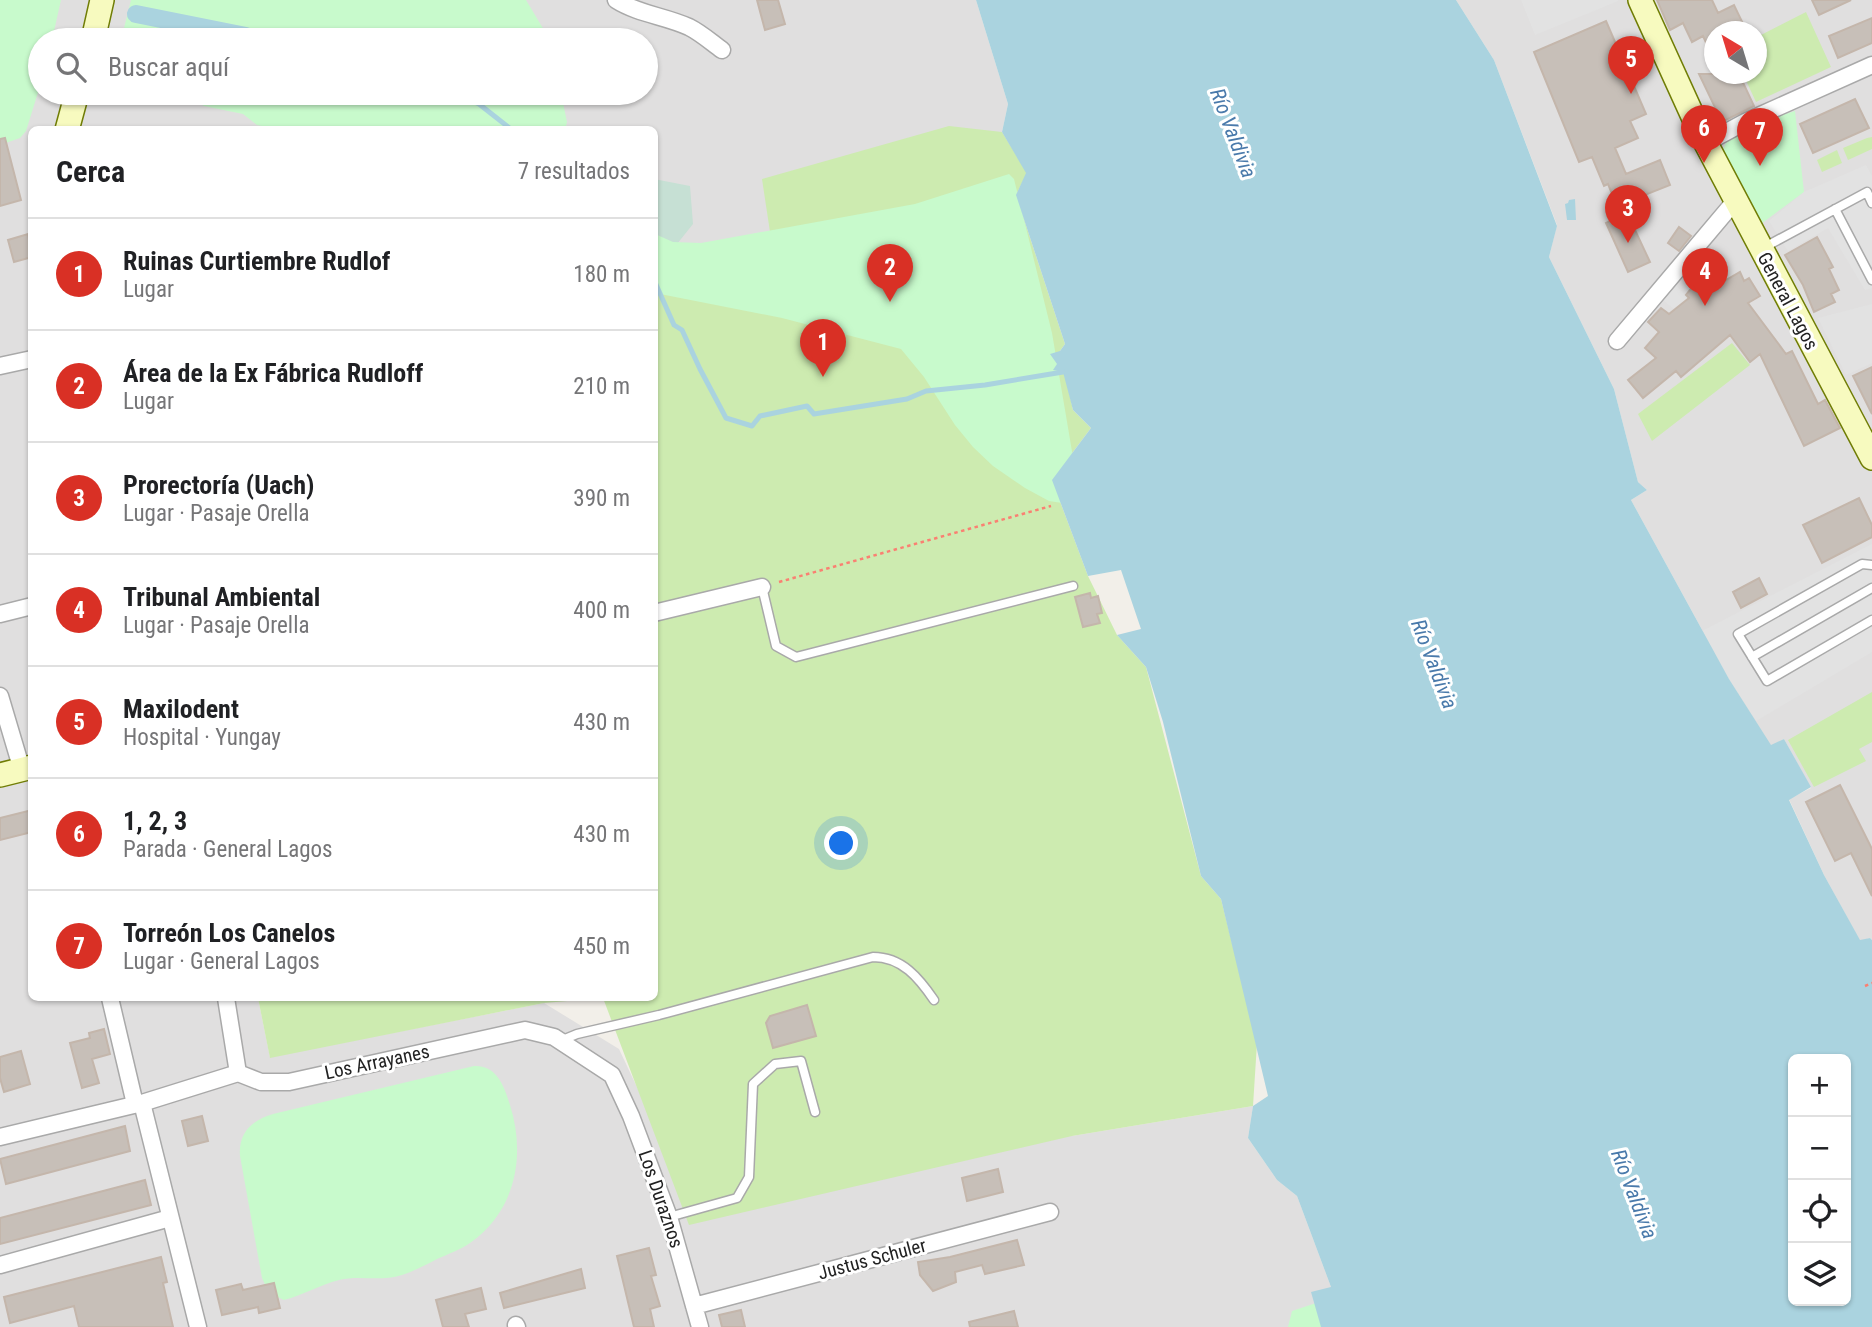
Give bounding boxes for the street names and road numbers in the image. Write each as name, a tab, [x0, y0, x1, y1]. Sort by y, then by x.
street label: General Lagos	[1753, 248, 1823, 354]
street label: Los Arrayanes	[323, 1040, 431, 1084]
street label: Los Duraznos	[634, 1147, 688, 1251]
street label: Justus Schuler	[815, 1233, 929, 1284]

